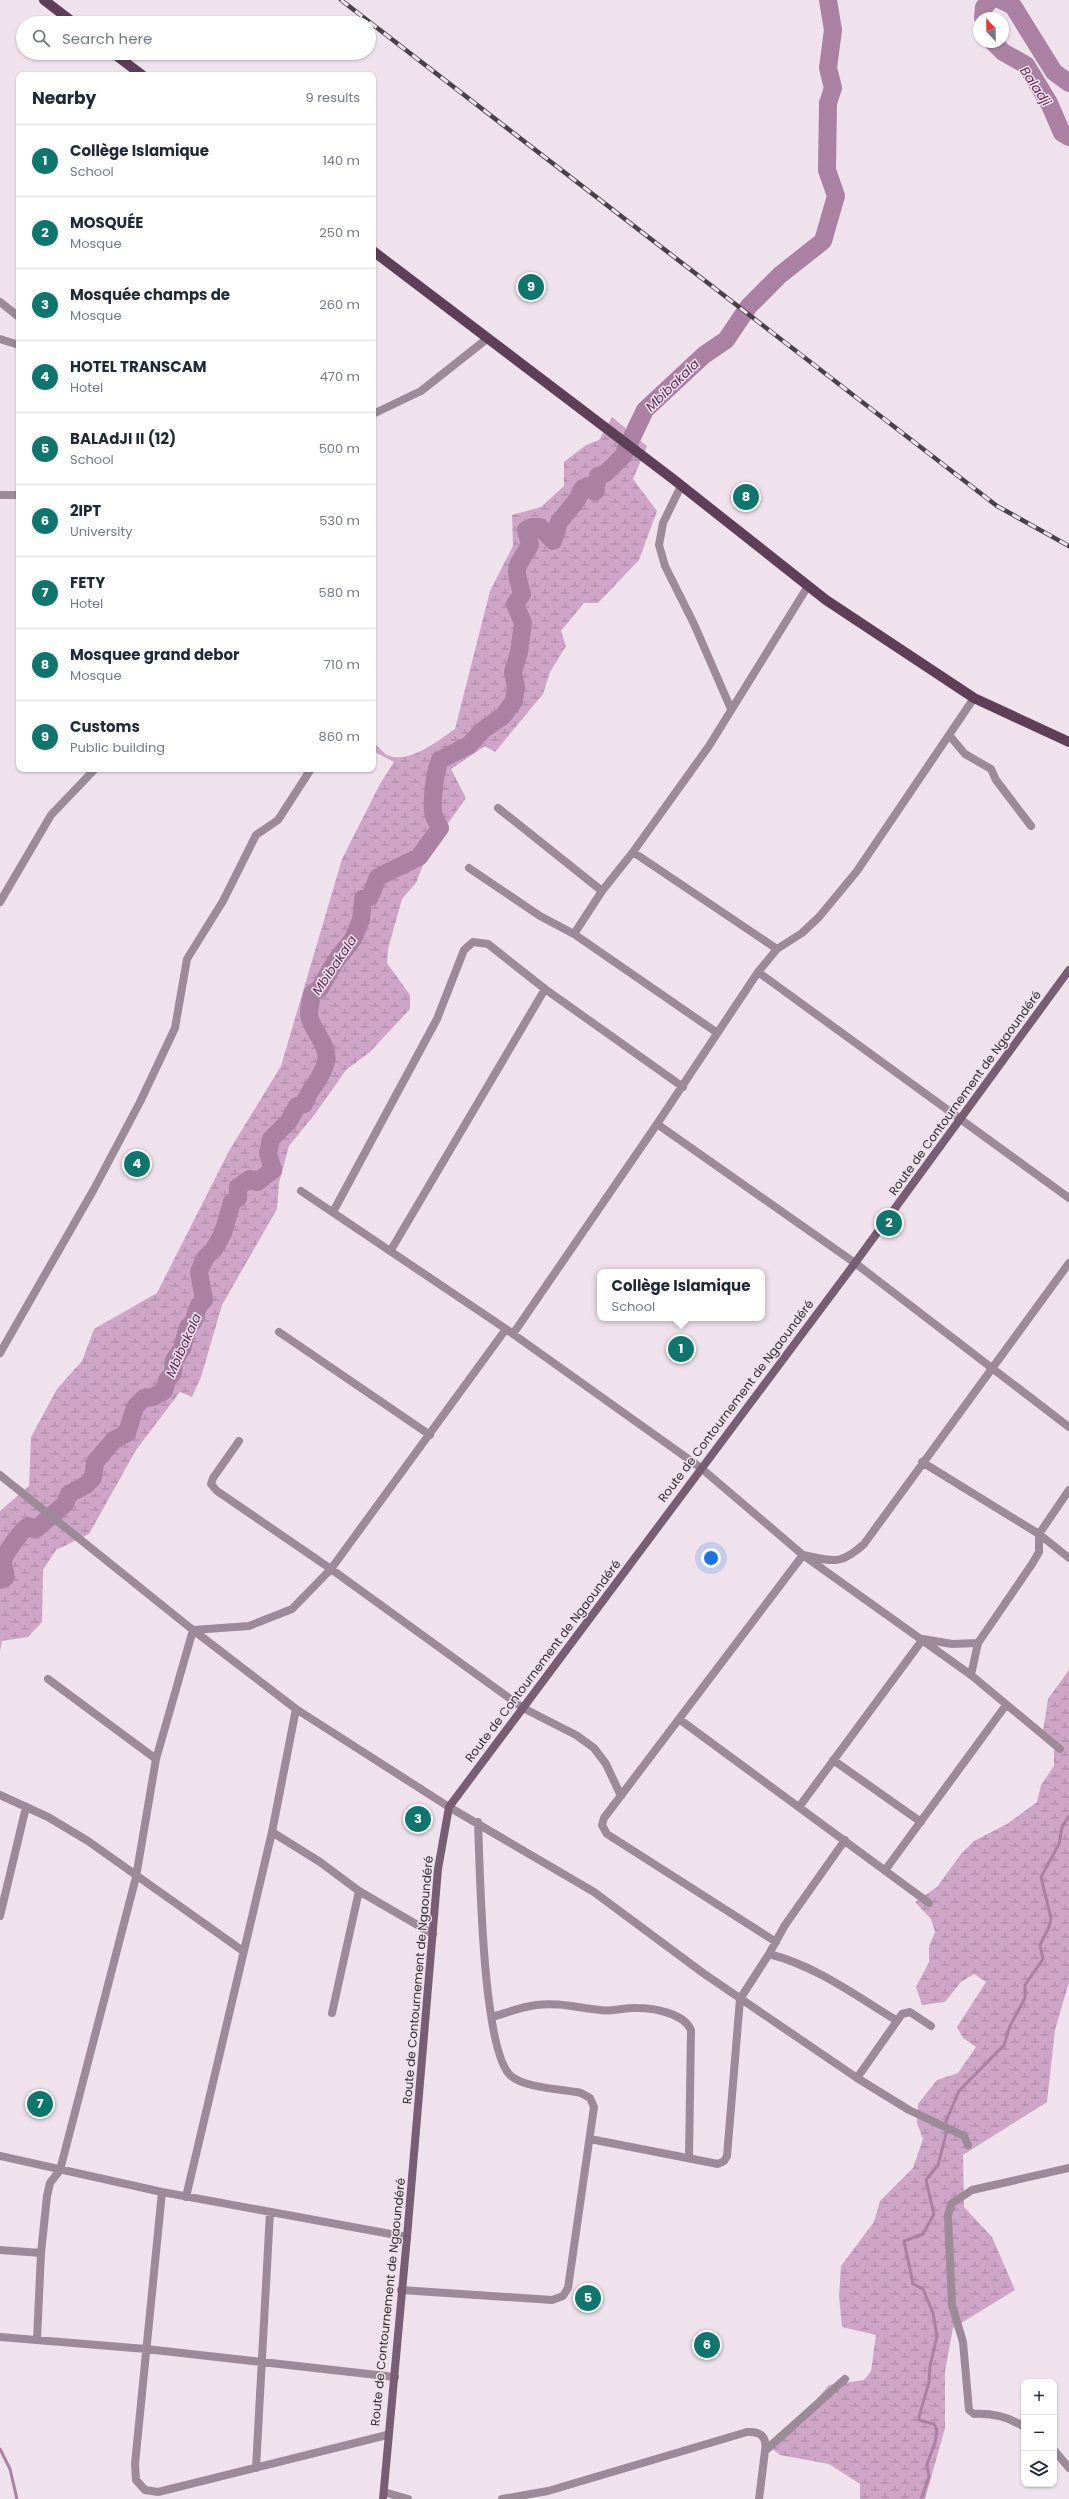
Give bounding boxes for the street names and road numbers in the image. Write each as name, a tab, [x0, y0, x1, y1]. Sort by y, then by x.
street label: Route de Contournement de Ngaoundéré	[884, 987, 1045, 1199]
street label: Route de Contournement de Ngaoundéré	[654, 1296, 817, 1505]
street label: Route de Contournement de Ngaoundéré	[461, 1556, 624, 1765]
street label: Route de Contournement de Ngaoundéré	[398, 1855, 437, 2105]
street label: Route de Contournement de Ngaoundéré	[366, 2177, 409, 2427]

